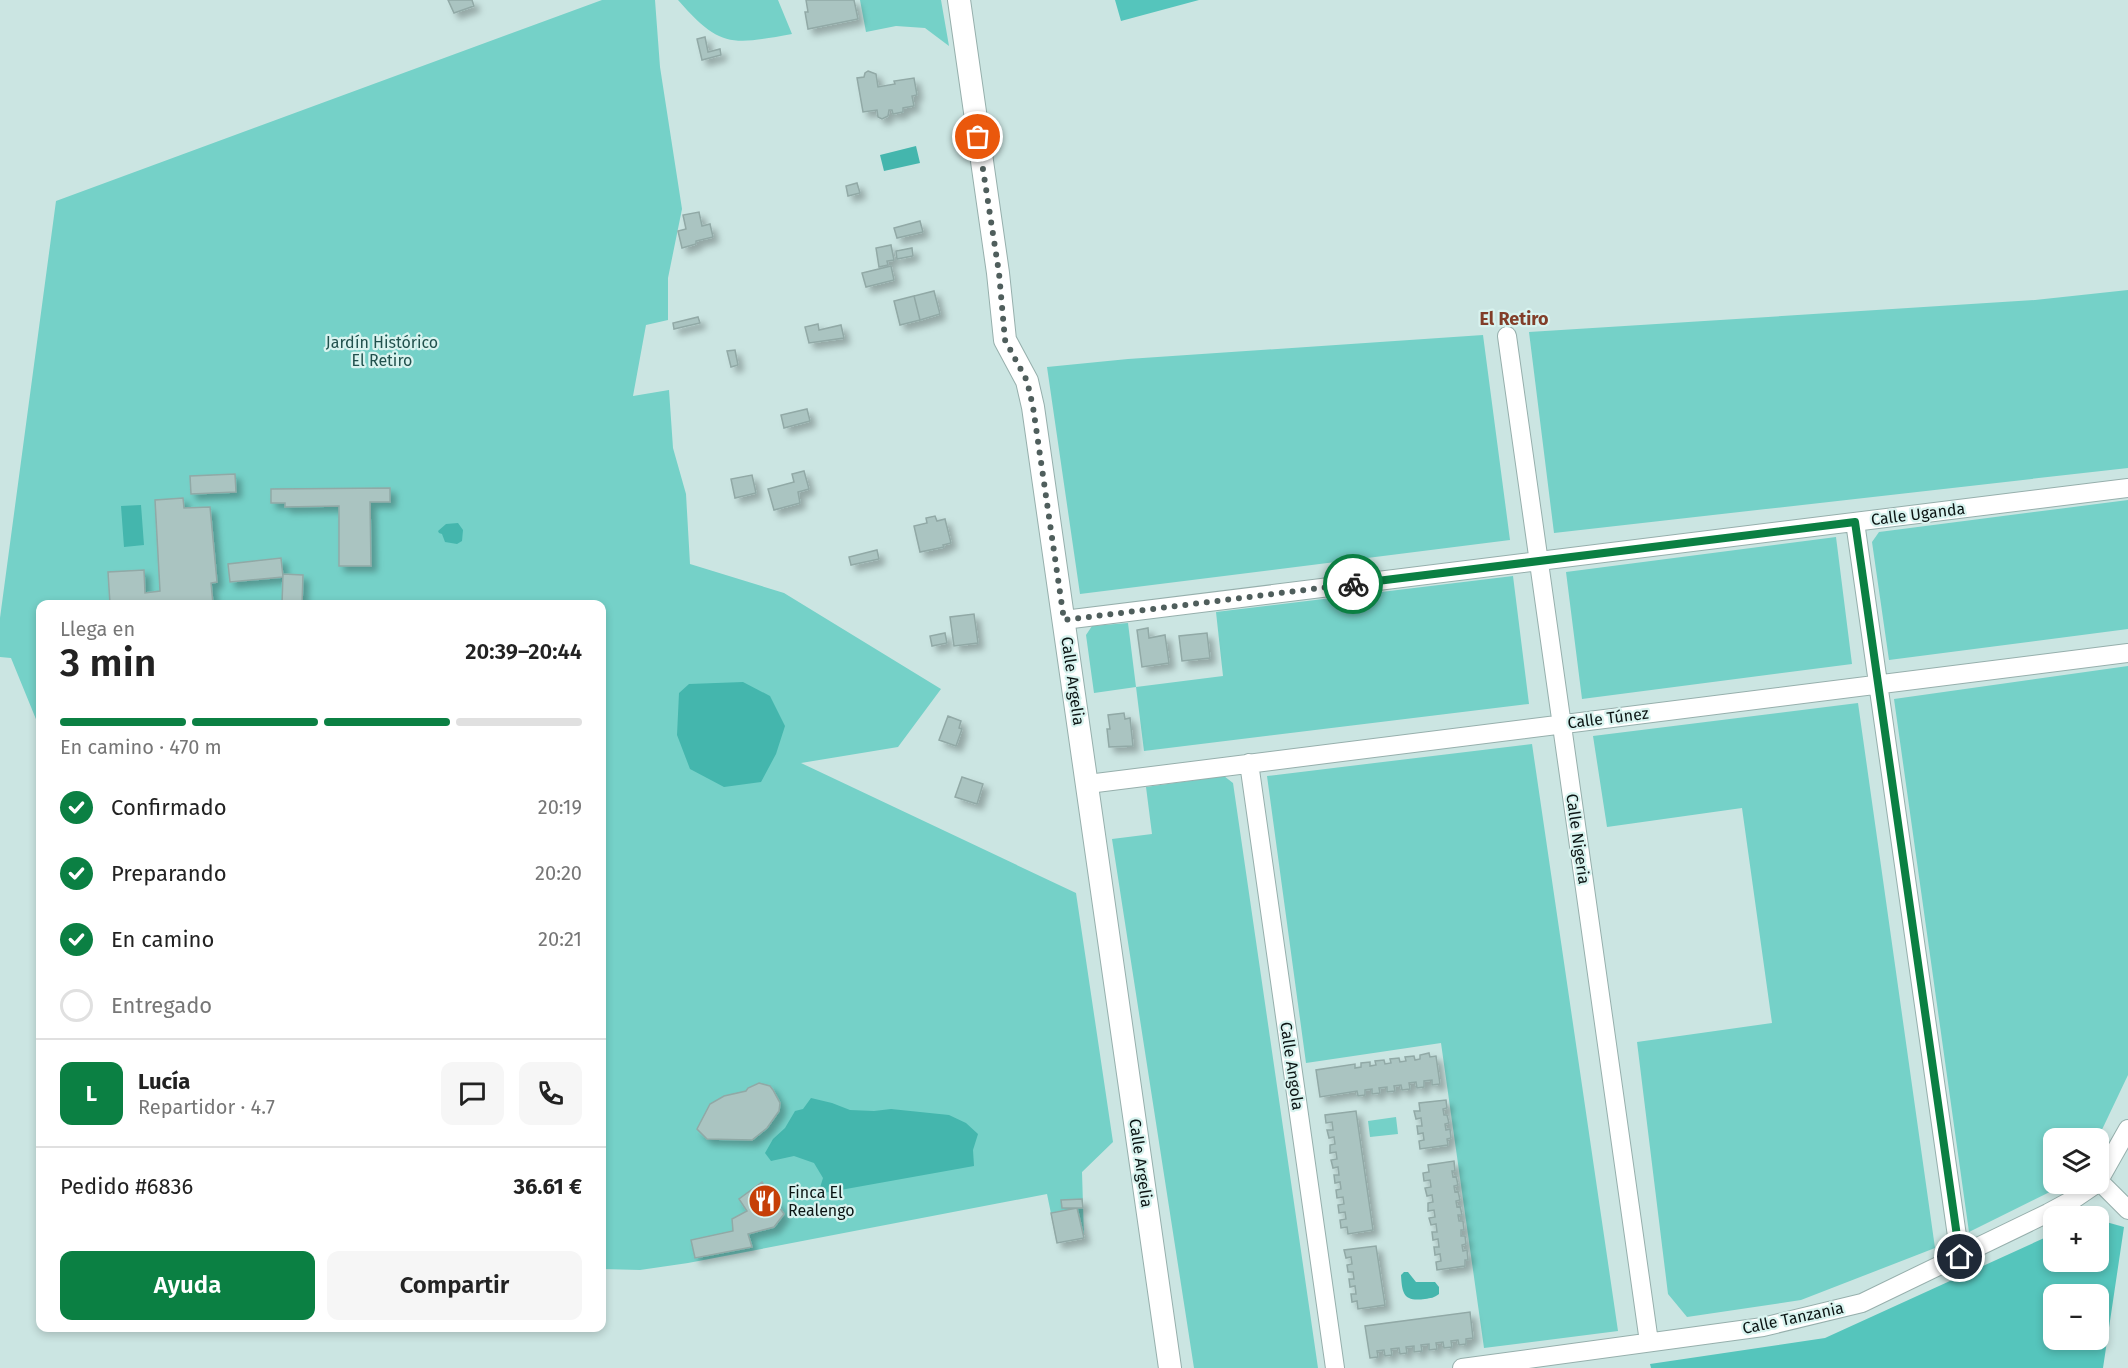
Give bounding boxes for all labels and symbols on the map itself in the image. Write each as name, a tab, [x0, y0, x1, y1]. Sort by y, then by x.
pin	[952, 111, 1003, 162]
district label: El Retiro	[1480, 308, 1548, 330]
park label: Jardín Histórico El Retiro	[326, 333, 438, 370]
street label: Calle Uganda	[1870, 499, 1966, 529]
courier	[1323, 554, 1383, 614]
street label: Calle Argelia	[1057, 635, 1089, 727]
street label: Calle Túnez	[1566, 704, 1650, 732]
street label: Calle Nigeria	[1562, 793, 1594, 885]
street label: Calle Angola	[1276, 1021, 1308, 1111]
street label: Calle Argelia	[1125, 1117, 1157, 1209]
restaurant icon: Finca El Realengo	[747, 1183, 783, 1219]
place label: Finca El Realengo	[788, 1183, 855, 1220]
pin	[1934, 1231, 1985, 1282]
street label: Calle Tanzania	[1741, 1298, 1845, 1338]

